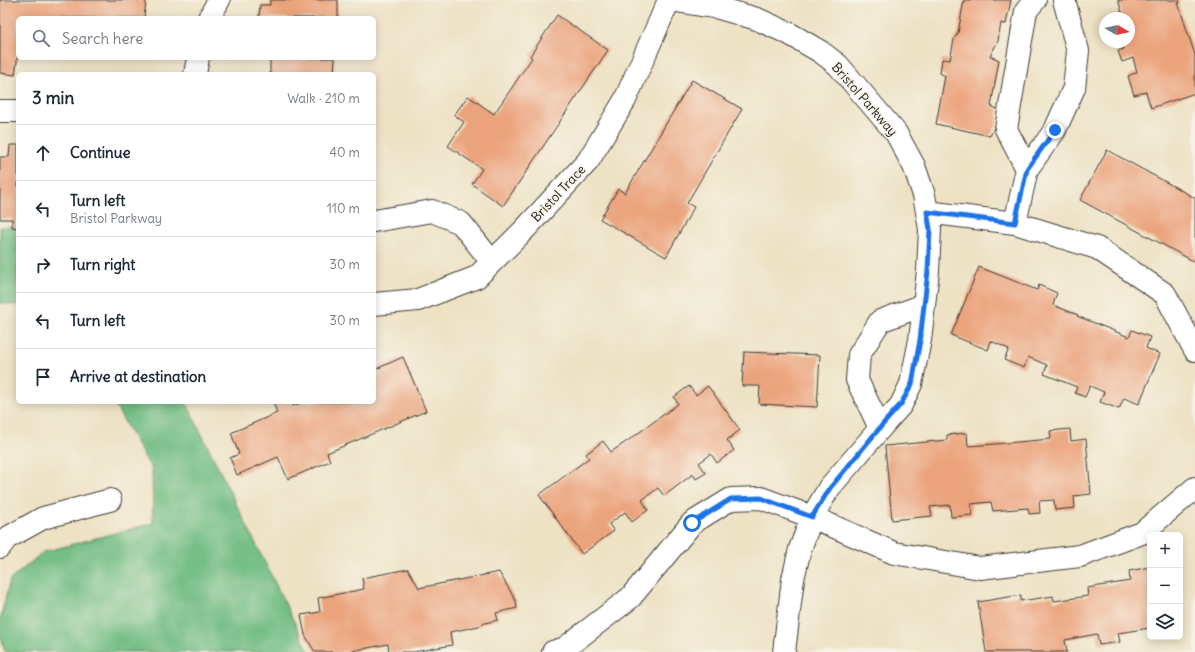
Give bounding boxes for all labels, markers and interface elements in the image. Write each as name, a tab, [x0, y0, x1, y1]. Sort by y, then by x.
north arrow	[1099, 12, 1135, 48]
search box	[16, 16, 376, 60]
icon: search	[30, 27, 52, 49]
text: Search here	[62, 29, 143, 48]
street label: Bristol Parkway	[828, 59, 901, 140]
text: 3 min	[32, 87, 74, 109]
text: Walk · 210 m	[287, 90, 360, 107]
route end	[1046, 121, 1064, 139]
icon: ahead	[32, 142, 54, 164]
text: Continue	[70, 143, 131, 162]
text: 40 m	[329, 144, 360, 161]
street label: Bristol Trace	[528, 161, 589, 226]
text: Turn left	[70, 191, 125, 210]
icon: left	[32, 198, 54, 220]
text: 110 m	[327, 200, 360, 217]
text: Bristol Parkway	[70, 210, 162, 227]
icon: right	[32, 254, 54, 276]
text: Turn right	[70, 255, 135, 274]
text: 30 m	[330, 256, 360, 273]
icon: left	[32, 310, 54, 332]
text: Turn left	[70, 311, 125, 330]
text: 30 m	[330, 312, 360, 329]
icon: arrive	[32, 366, 54, 388]
text: Arrive at destination	[70, 367, 206, 386]
route start	[683, 514, 701, 532]
map controls	[1147, 532, 1183, 640]
button: +	[1147, 532, 1183, 568]
button: −	[1147, 568, 1183, 604]
button: layers	[1147, 604, 1183, 640]

